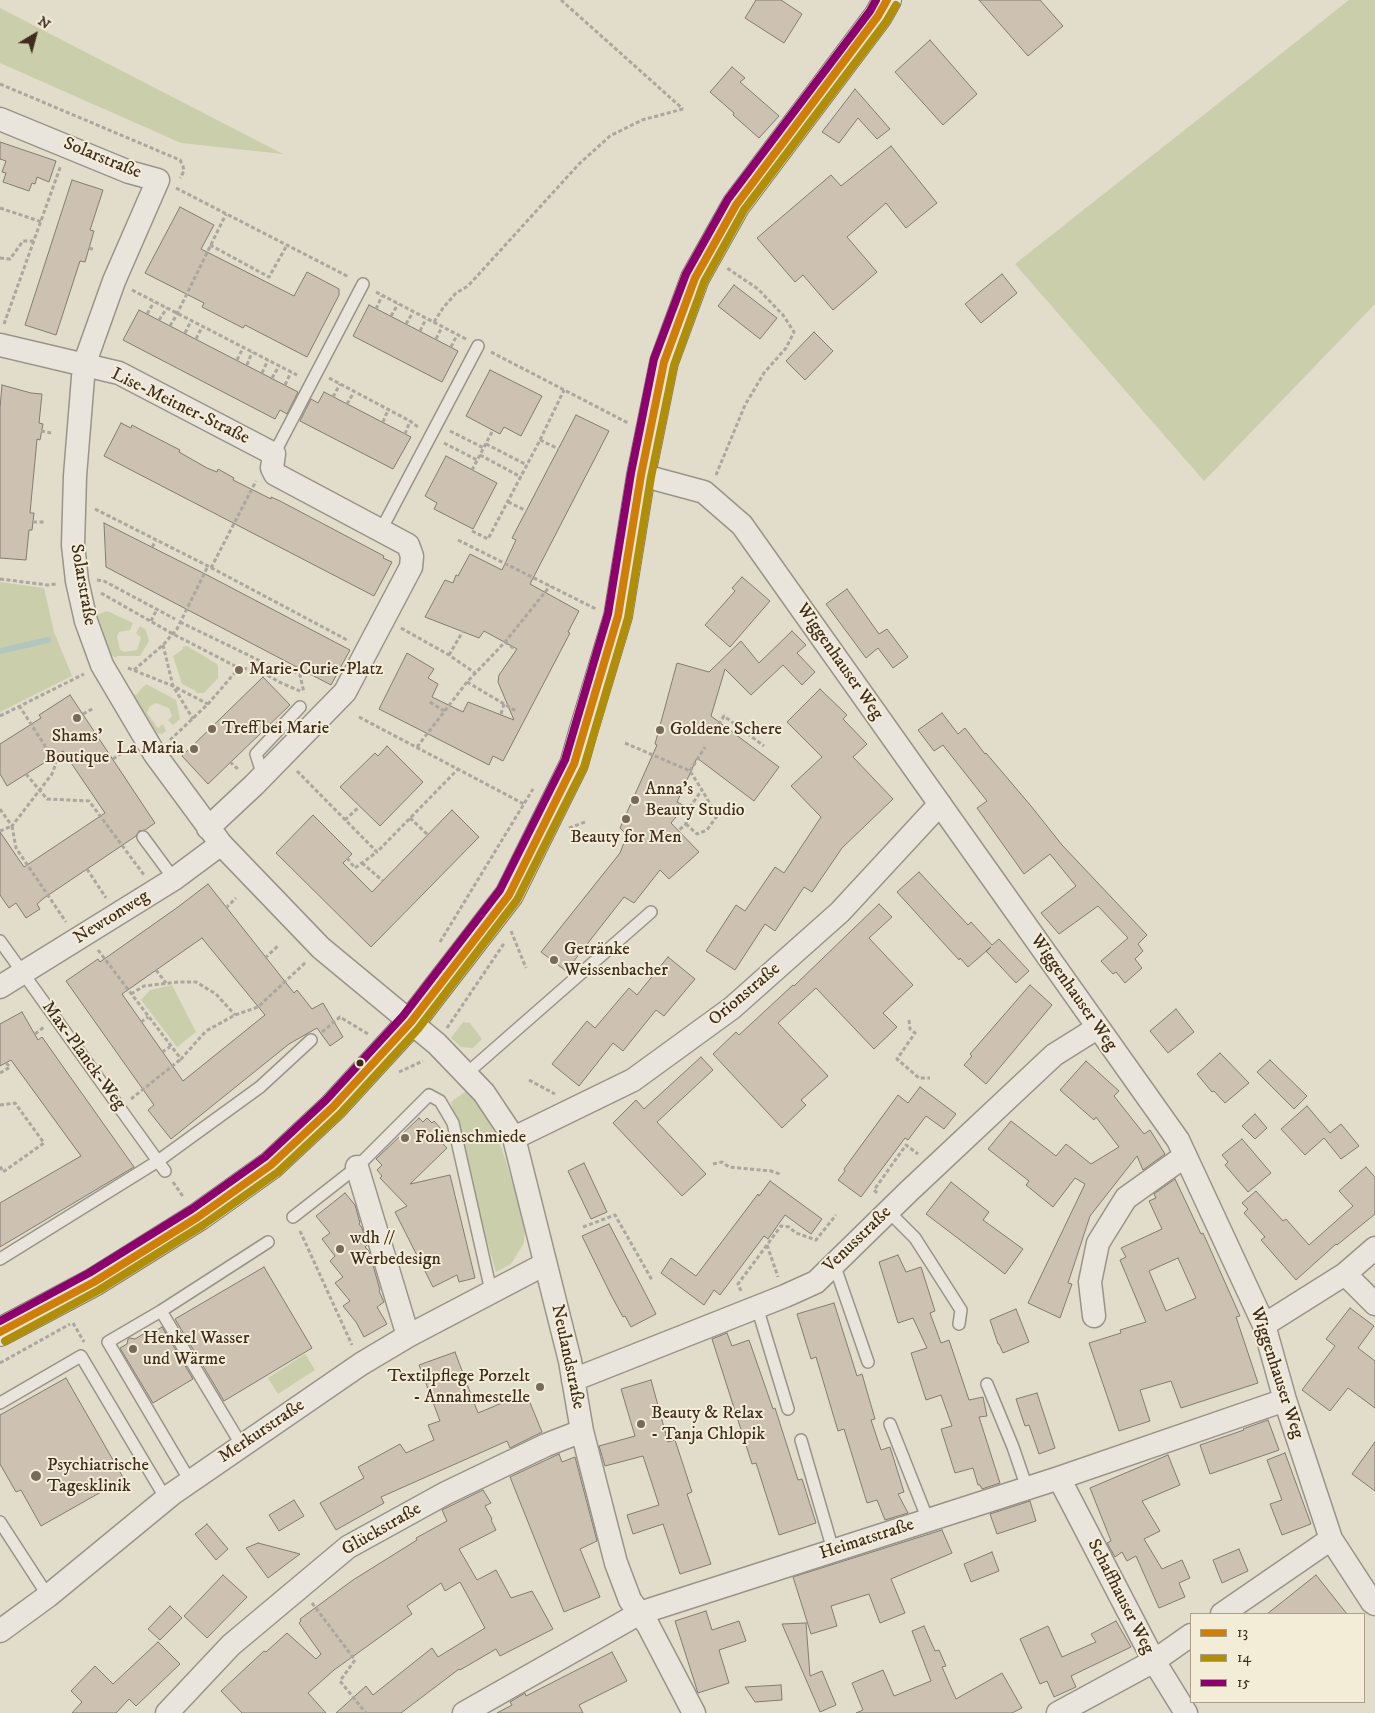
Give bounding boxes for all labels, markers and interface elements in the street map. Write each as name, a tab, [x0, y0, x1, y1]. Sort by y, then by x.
north arrow	[10, 10, 60, 60]
text: N	[34, 12, 54, 34]
street label: Solarstraße	[60, 134, 144, 184]
street label: Lise-Meitner-Straße	[107, 364, 253, 450]
street label: Solarstraße	[64, 543, 100, 627]
street label: Wiggenhauser Weg	[791, 600, 887, 724]
place label: Marie-Curie-Platz	[249, 659, 383, 681]
marker: Marie-Curie-Platz	[233, 664, 245, 676]
marker: Shams' Boutique	[71, 712, 83, 724]
place label: Treff bei Marie	[222, 718, 329, 740]
place label: Goldene Schere	[670, 719, 782, 741]
marker: Treff bei Marie	[206, 723, 218, 735]
marker: Goldene Schere	[654, 724, 666, 736]
place label: Shams' Boutique	[45, 726, 109, 769]
place label: La Maria	[116, 738, 184, 760]
marker: La Maria	[188, 743, 200, 755]
place label: Anna's Beauty Studio	[645, 779, 745, 822]
marker: Anna's Beauty Studio	[629, 794, 641, 806]
marker: Beauty for Men	[620, 813, 632, 825]
place label: Beauty for Men	[570, 827, 682, 849]
street label: Newtonweg	[70, 886, 154, 950]
street label: Wiggenhauser Weg	[1025, 931, 1121, 1055]
place label: Getränke Weissenbacher	[564, 939, 668, 982]
marker: Getränke Weissenbacher	[548, 954, 560, 966]
street label: Orionstraße	[705, 959, 785, 1031]
street label: Max-Planck-Weg	[36, 998, 130, 1114]
unlabelled marker	[355, 1058, 365, 1068]
place label: Folienschmiede	[415, 1127, 526, 1149]
marker: Folienschmiede	[399, 1132, 411, 1144]
street label: Venusstraße	[819, 1202, 897, 1278]
place label: wdh // Werbedesign	[350, 1228, 441, 1270]
marker: wdh // Werbedesign	[334, 1243, 346, 1255]
street label: Neulandstraße	[545, 1303, 589, 1411]
street label: Wiggenhauser Weg	[1245, 1304, 1307, 1442]
place label: Henkel Wasser und Wärme	[143, 1328, 249, 1370]
marker: Henkel Wasser und Wärme	[127, 1343, 139, 1355]
place label: Textilpflege Porzelt - Annahmestelle	[387, 1366, 530, 1408]
marker: Textilpflege Porzelt - Annahmestelle	[534, 1381, 546, 1393]
street label: Merkurstraße	[215, 1395, 309, 1469]
place label: Beauty & Relax - Tanja Chlopik	[651, 1403, 765, 1446]
marker: Beauty & Relax - Tanja Chlopik	[635, 1418, 647, 1430]
place label: Psychiatrische Tagesklinik	[47, 1455, 149, 1498]
marker: Psychiatrische Tagesklinik	[29, 1469, 43, 1483]
street label: Glückstraße	[339, 1499, 425, 1561]
street label: Heimatstraße	[817, 1515, 917, 1565]
street label: Schaffhauser Weg	[1082, 1536, 1158, 1658]
legend	[1190, 1613, 1365, 1703]
text: 13	[1237, 1623, 1248, 1642]
text: 14	[1237, 1648, 1251, 1667]
text: 15	[1237, 1673, 1250, 1692]

